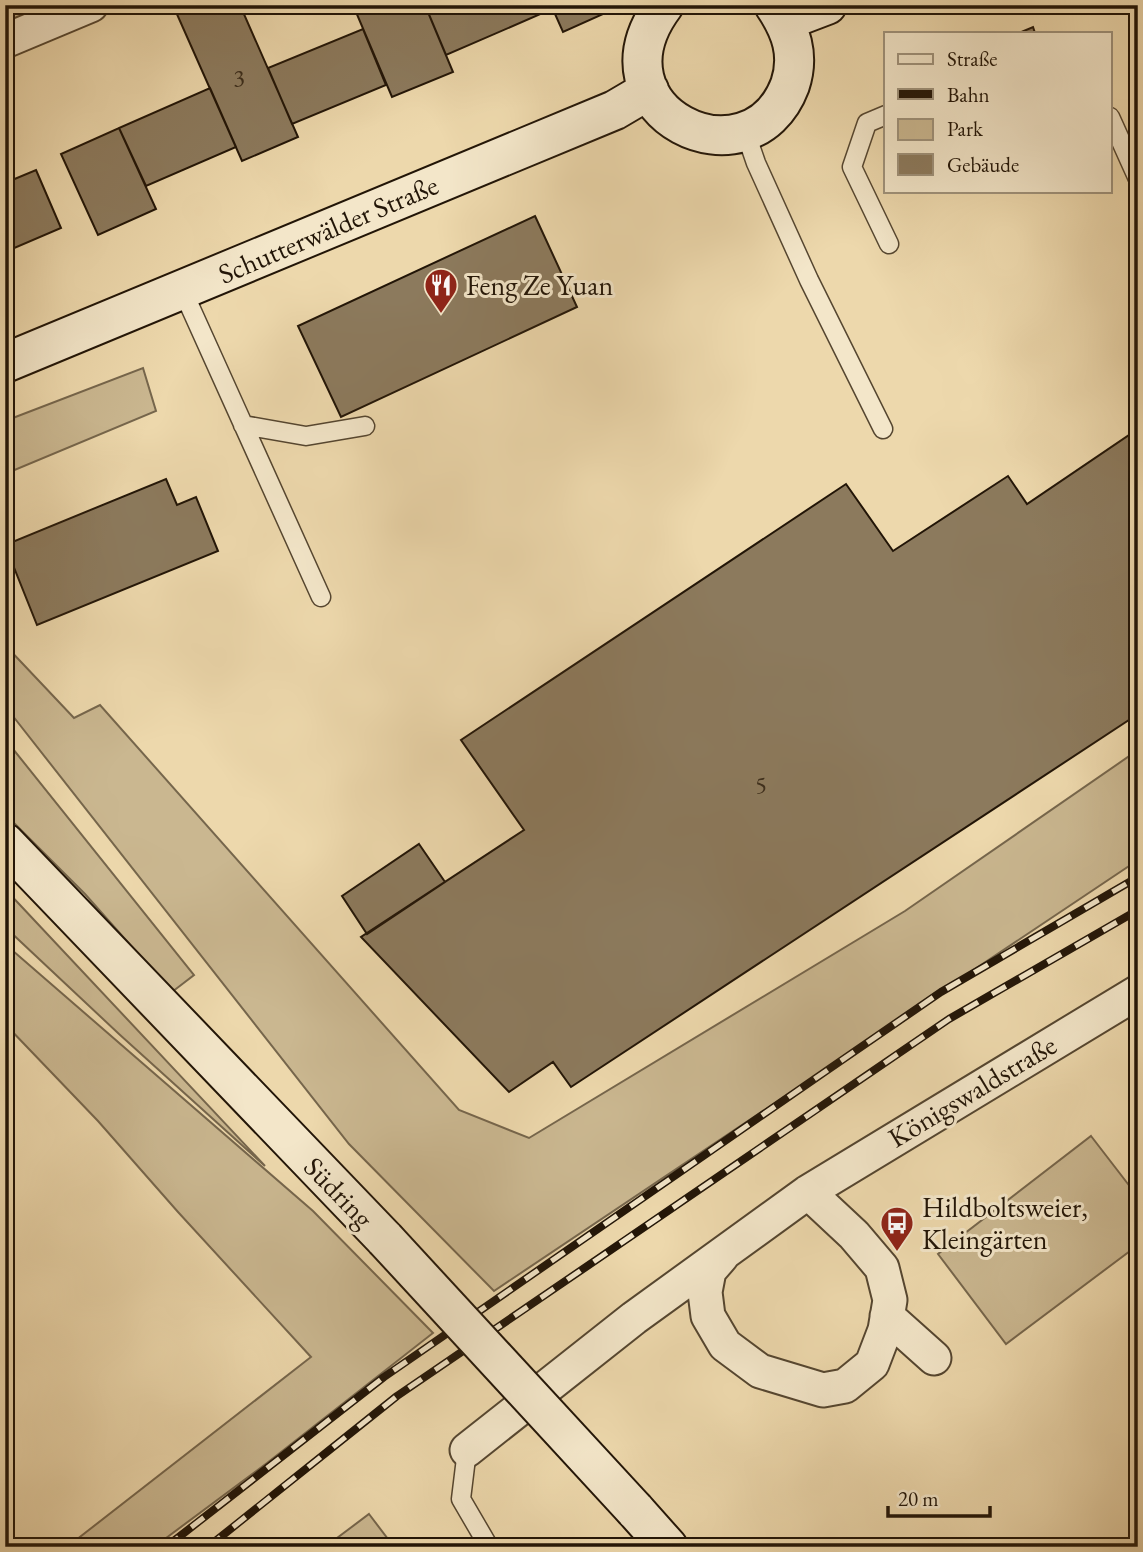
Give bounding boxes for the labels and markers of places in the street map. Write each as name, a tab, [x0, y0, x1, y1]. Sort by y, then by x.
restaurant icon: Feng Ze Yuan	[422, 266, 460, 315]
place label: Feng Ze Yuan	[466, 267, 613, 303]
place label: Hildboltsweier, Kleingärten	[922, 1189, 1088, 1257]
bus stop icon: Hildboltsweier, Kleingärten	[878, 1204, 916, 1253]

